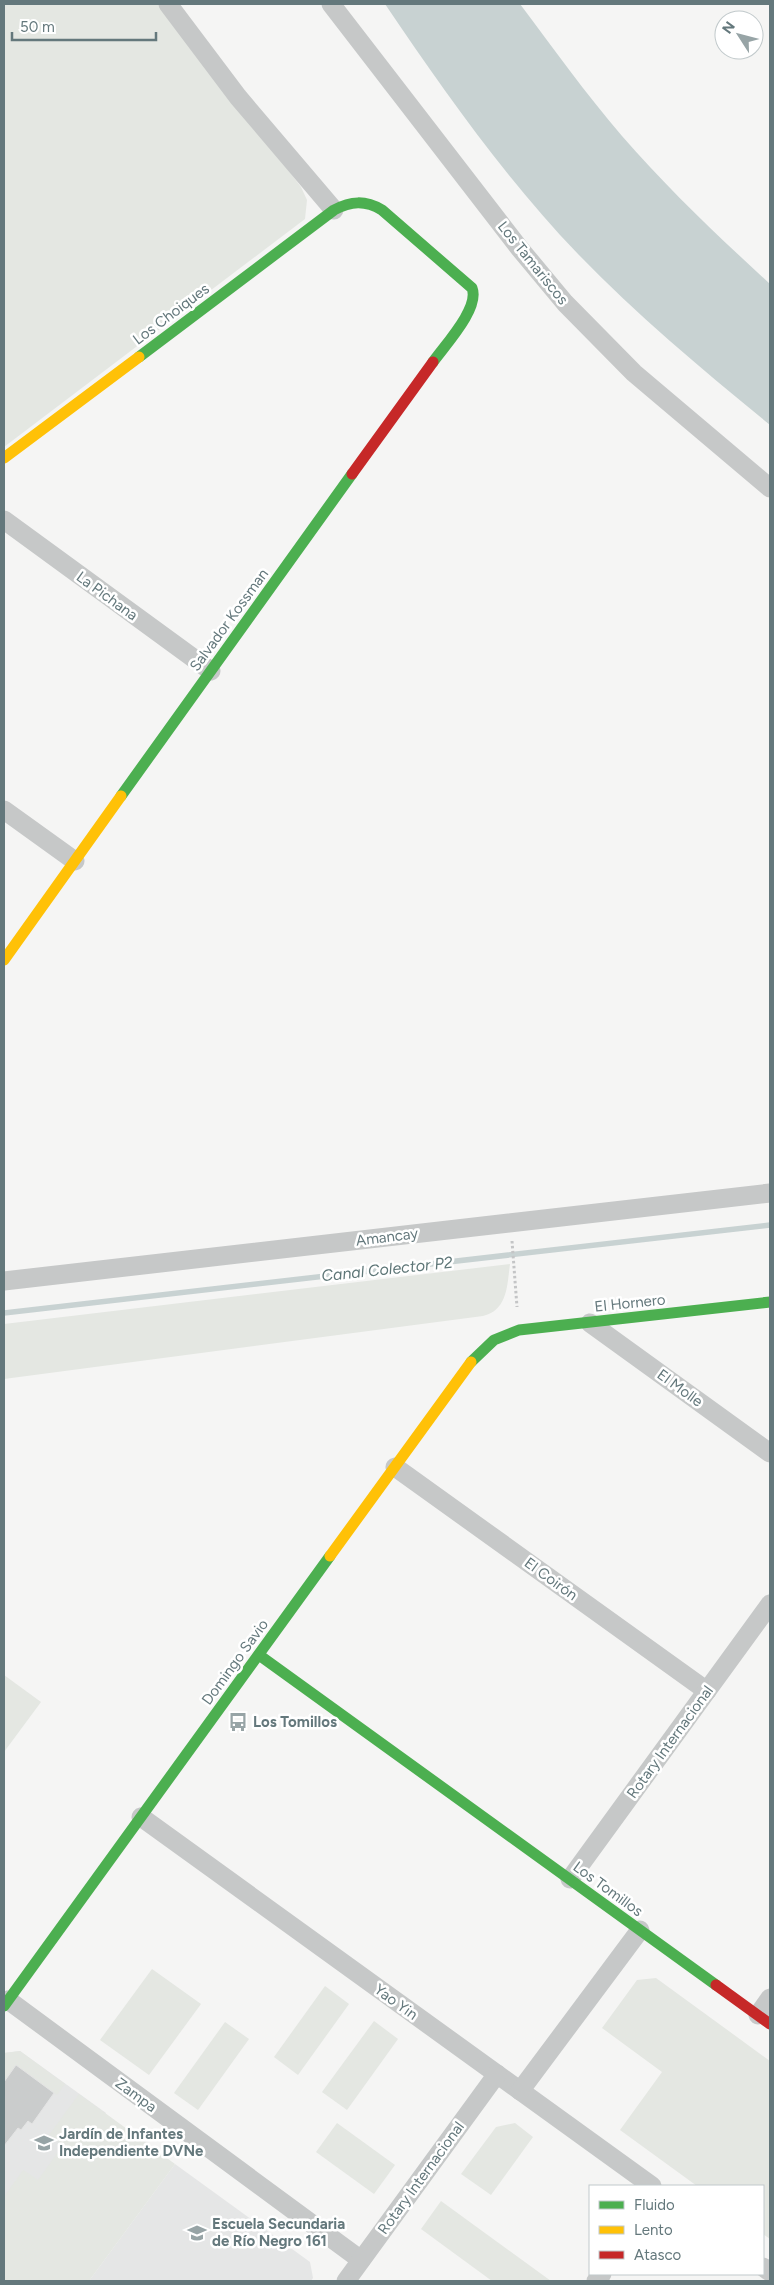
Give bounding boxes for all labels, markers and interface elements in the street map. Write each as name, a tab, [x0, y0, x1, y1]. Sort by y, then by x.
scale bar	[12, 10, 156, 42]
north arrow	[714, 10, 764, 60]
text: 50 m	[20, 18, 55, 36]
text: N	[719, 18, 739, 37]
street label: Los Tamariscos	[494, 218, 572, 308]
street label: Los Choiques	[129, 279, 213, 349]
street label: Salvador Kossman	[186, 565, 272, 675]
street label: La Pichana	[73, 568, 141, 624]
street label: Amancay	[355, 1224, 419, 1250]
water label: Canal Colector P2	[321, 1253, 454, 1285]
street label: El Hornero	[594, 1290, 667, 1316]
street label: El Molle	[654, 1365, 706, 1411]
street label: El Coirón	[521, 1554, 581, 1604]
street label: Domingo Savio	[198, 1615, 272, 1708]
street label: Rotary Internacional	[623, 1682, 717, 1802]
bus stop icon: Los Tomillos	[227, 1711, 249, 1733]
place label: Los Tomillos	[253, 1713, 337, 1731]
street label: Los Tomillos	[570, 1858, 646, 1920]
street label: Yao Yin	[371, 1980, 421, 2024]
street label: Zampa	[112, 2074, 160, 2116]
street label: Rotary Internacional	[374, 2118, 468, 2238]
place label: Jardín de Infantes Independiente DVNe	[59, 2125, 204, 2160]
school or university icon: Jardín de Infantes Independiente DVNe	[33, 2132, 55, 2154]
legend	[589, 2185, 764, 2275]
text: Fluido	[634, 2196, 675, 2214]
place label: Escuela Secundaria de Río Negro 161	[212, 2215, 345, 2250]
text: Lento	[634, 2221, 673, 2239]
school or university icon: Escuela Secundaria de Río Negro 161	[186, 2222, 208, 2244]
text: Atasco	[634, 2246, 682, 2264]

